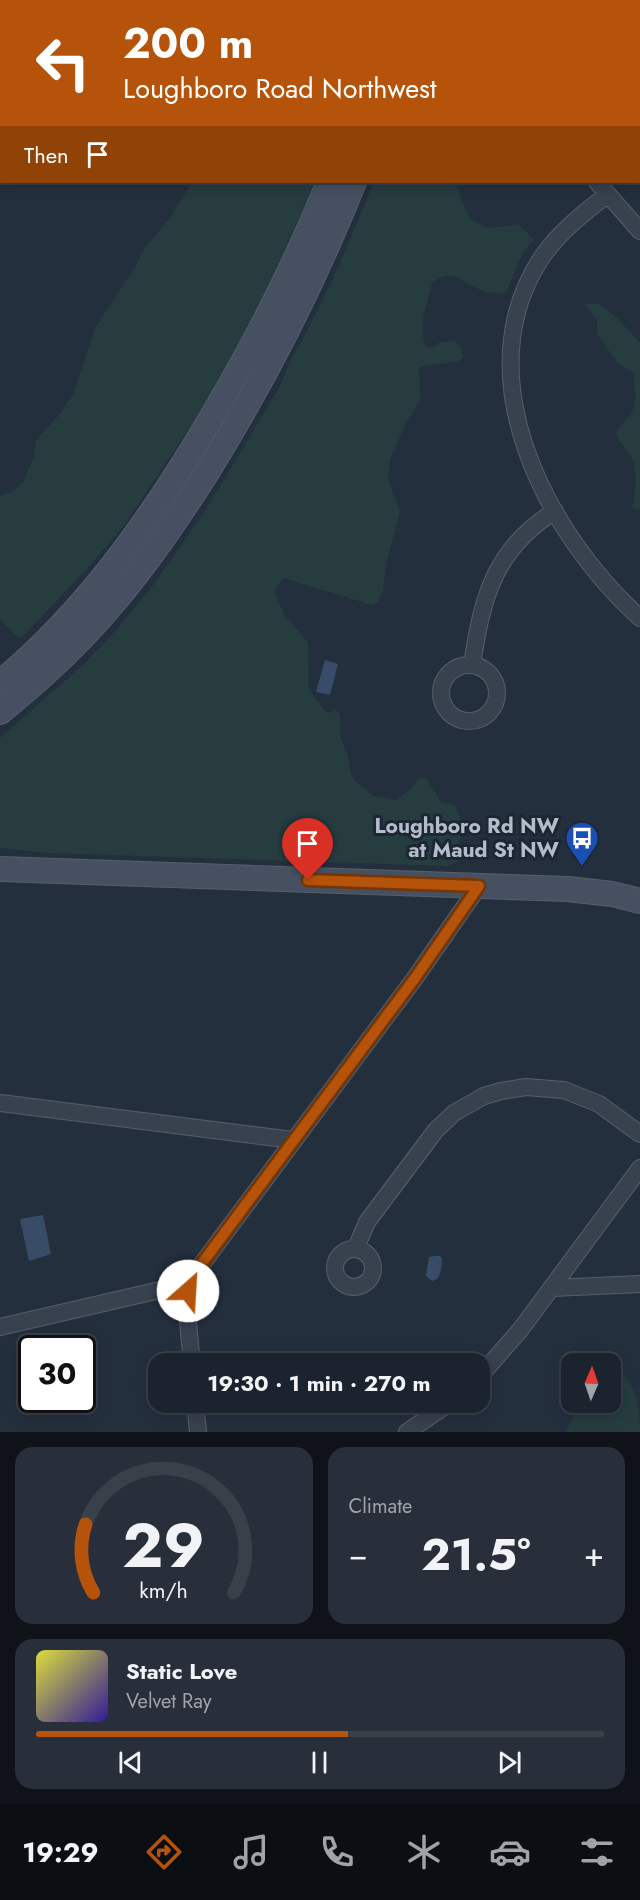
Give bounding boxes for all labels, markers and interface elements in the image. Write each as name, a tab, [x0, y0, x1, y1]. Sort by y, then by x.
text: 200 m	[123, 13, 253, 74]
icon: left	[24, 24, 102, 102]
text: Loughboro Road Northwest	[123, 69, 436, 108]
icon: arrive	[81, 138, 114, 171]
text: Then	[24, 139, 69, 171]
place label: Loughboro Rd NW at Maud St NW	[374, 811, 560, 865]
pin	[282, 818, 333, 880]
bus stop icon: Loughboro Rd NW at Maud St NW	[564, 820, 600, 867]
icon: arrive	[291, 827, 324, 860]
position arrow	[156, 1259, 220, 1323]
speed limit sign: 30	[18, 1335, 96, 1413]
north arrow	[561, 1353, 621, 1413]
map controls	[561, 1353, 621, 1413]
text: 19:30 · 1 min · 270 m	[207, 1367, 431, 1399]
text: Climate	[349, 1492, 412, 1521]
text: 29	[122, 1500, 205, 1590]
text: 21.5°	[421, 1522, 531, 1587]
text: −	[349, 1531, 368, 1578]
text: +	[584, 1531, 604, 1578]
text: km/h	[140, 1575, 188, 1606]
text: Static Love	[126, 1655, 237, 1687]
text: Velvet Ray	[126, 1687, 212, 1716]
icon: previous	[114, 1746, 147, 1779]
icon: pause	[303, 1746, 336, 1779]
icon: next	[493, 1746, 526, 1779]
icon: directions	[143, 1831, 185, 1873]
icon: music	[230, 1831, 272, 1873]
icon: phone	[316, 1831, 358, 1873]
icon: climate	[403, 1831, 445, 1873]
icon: car	[489, 1831, 531, 1873]
icon: filters	[576, 1831, 618, 1873]
text: 19:29	[22, 1833, 99, 1872]

